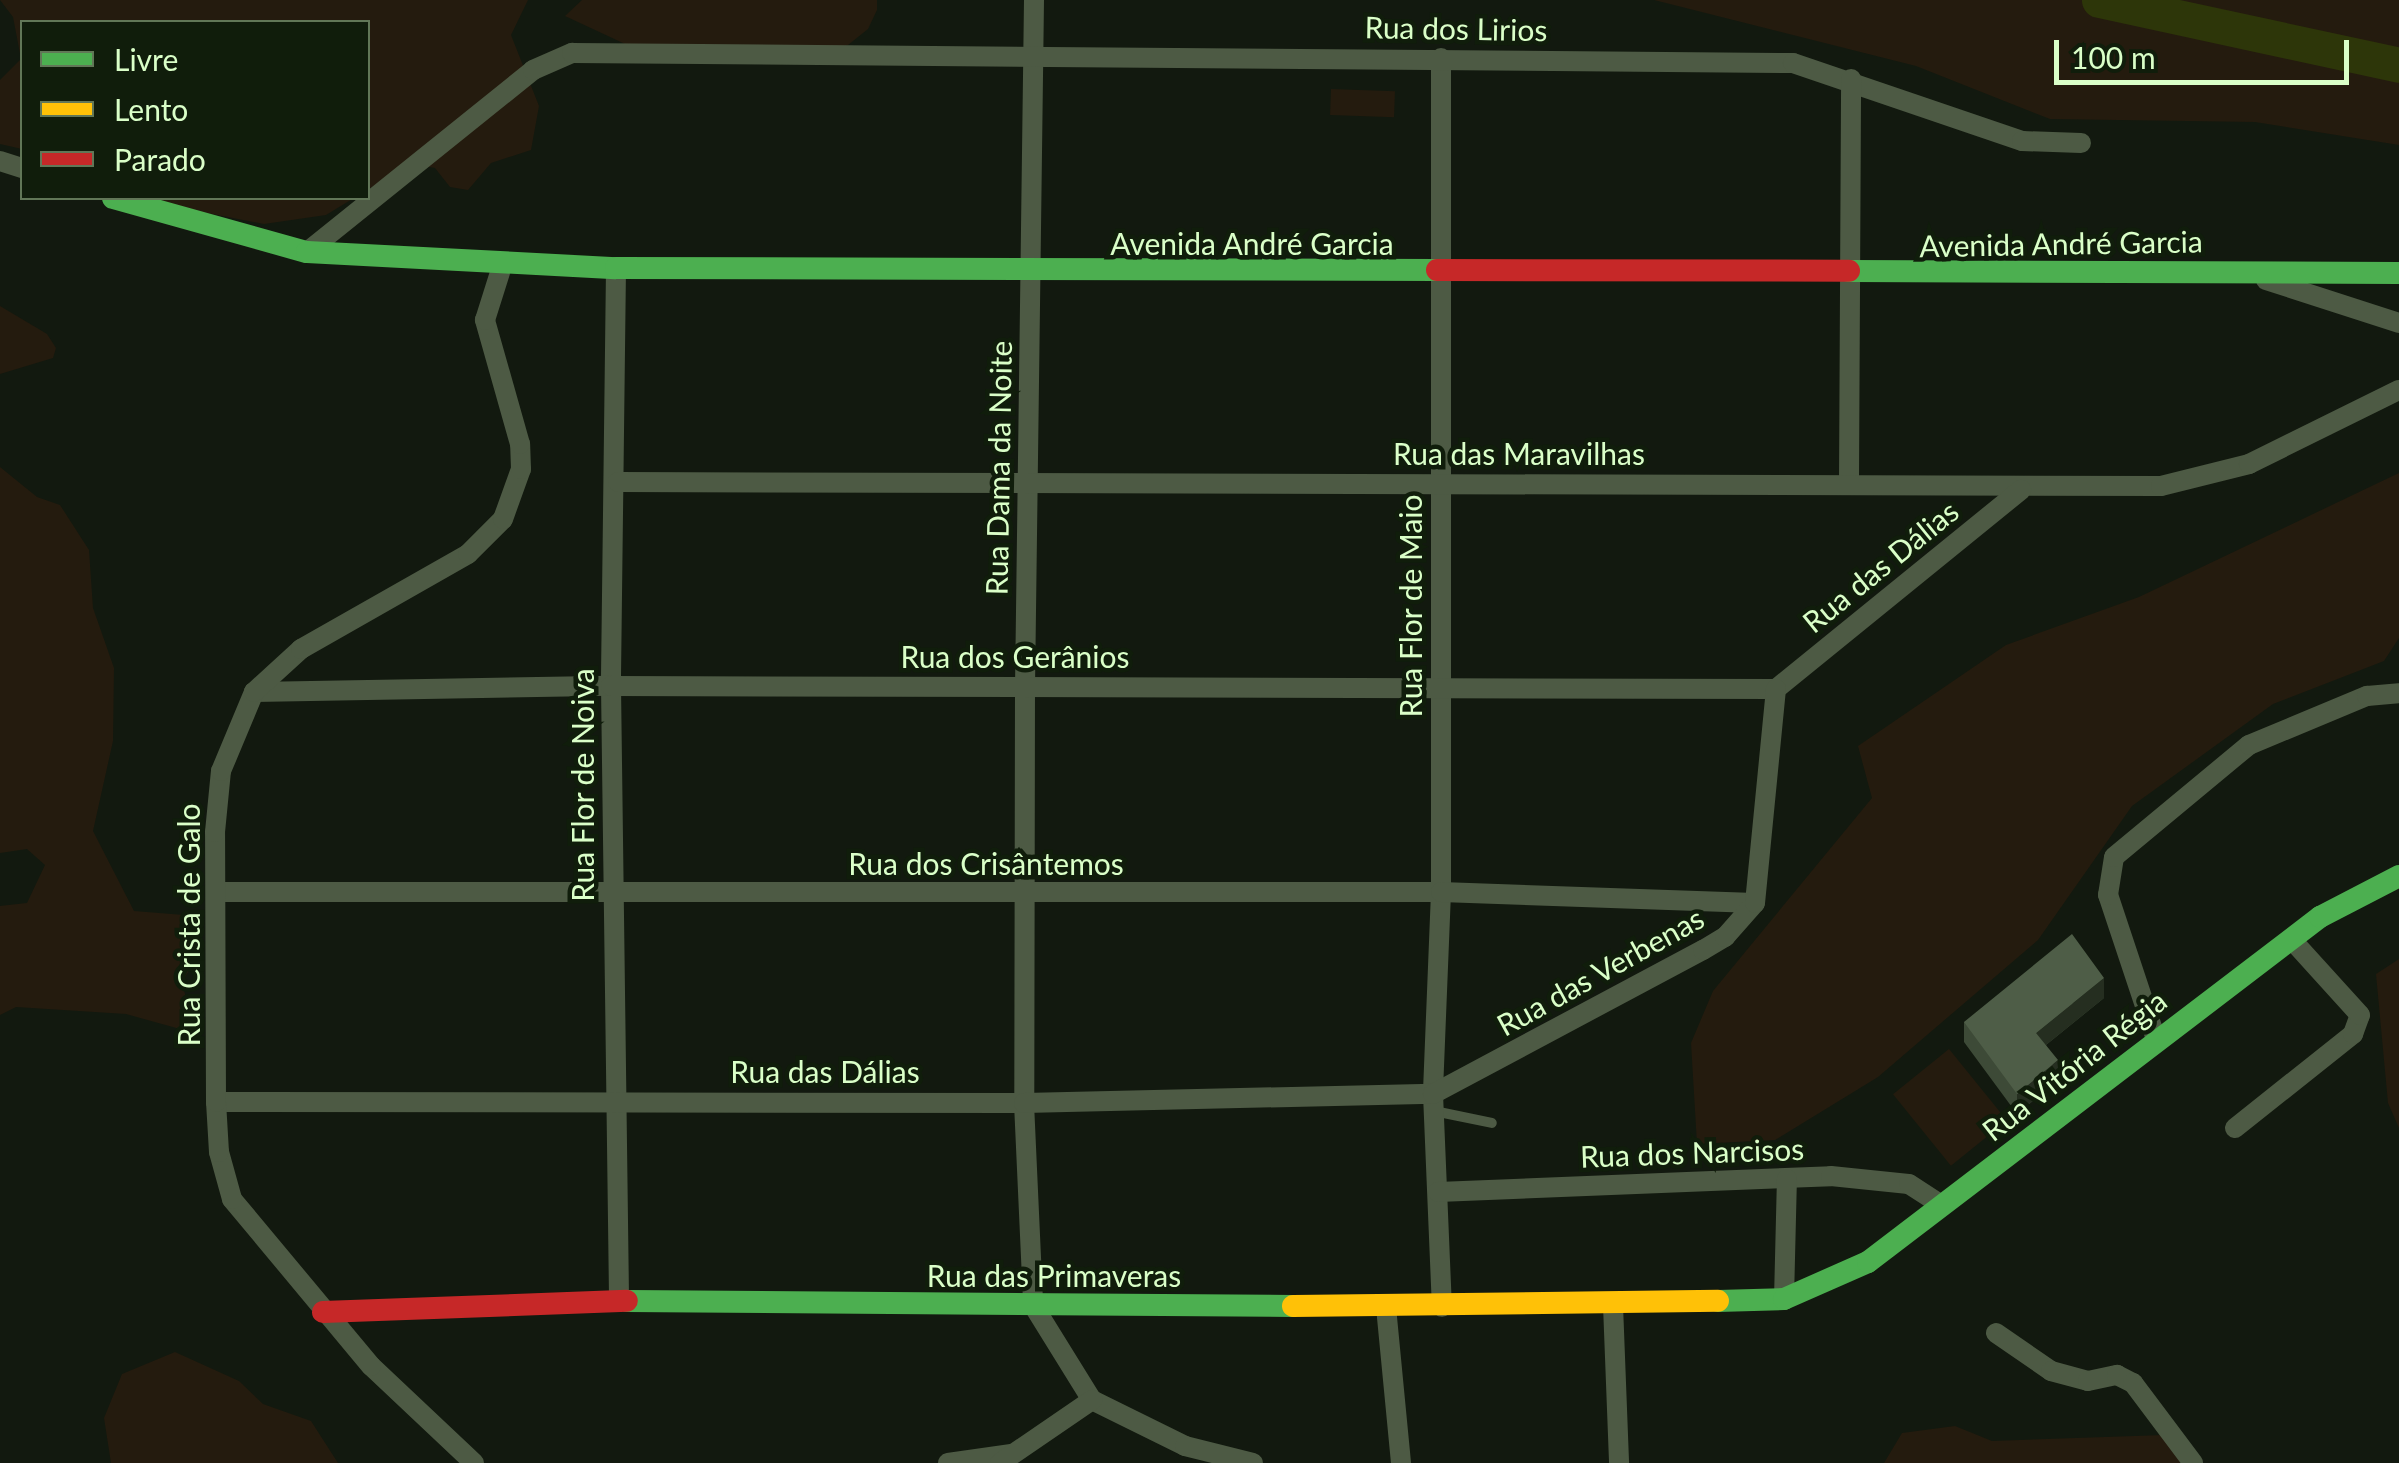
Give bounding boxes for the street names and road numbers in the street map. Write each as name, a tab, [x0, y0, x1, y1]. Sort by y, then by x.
street label: Rua dos Lirios	[1364, 8, 1548, 48]
street label: Avenida André Garcia	[1918, 223, 2204, 263]
street label: Avenida André Garcia	[1110, 225, 1394, 261]
street label: Rua Dama da Noite	[978, 340, 1018, 596]
street label: Rua das Maravilhas	[1393, 435, 1645, 471]
street label: Rua das Dálias	[1795, 492, 1965, 640]
street label: Rua Flor de Maio	[1392, 494, 1428, 718]
street label: Rua dos Gerânios	[900, 638, 1130, 674]
street label: Rua Flor de Noiva	[564, 668, 600, 902]
street label: Rua Crista de Galo	[170, 803, 206, 1047]
street label: Rua dos Crisântemos	[848, 845, 1124, 881]
street label: Rua das Verbenas	[1490, 899, 1710, 1043]
street label: Rua Vitória Régia	[1974, 982, 2174, 1148]
street label: Rua das Dálias	[730, 1053, 920, 1089]
street label: Rua dos Narcisos	[1579, 1130, 1805, 1174]
street label: Rua das Primaveras	[927, 1257, 1181, 1293]

